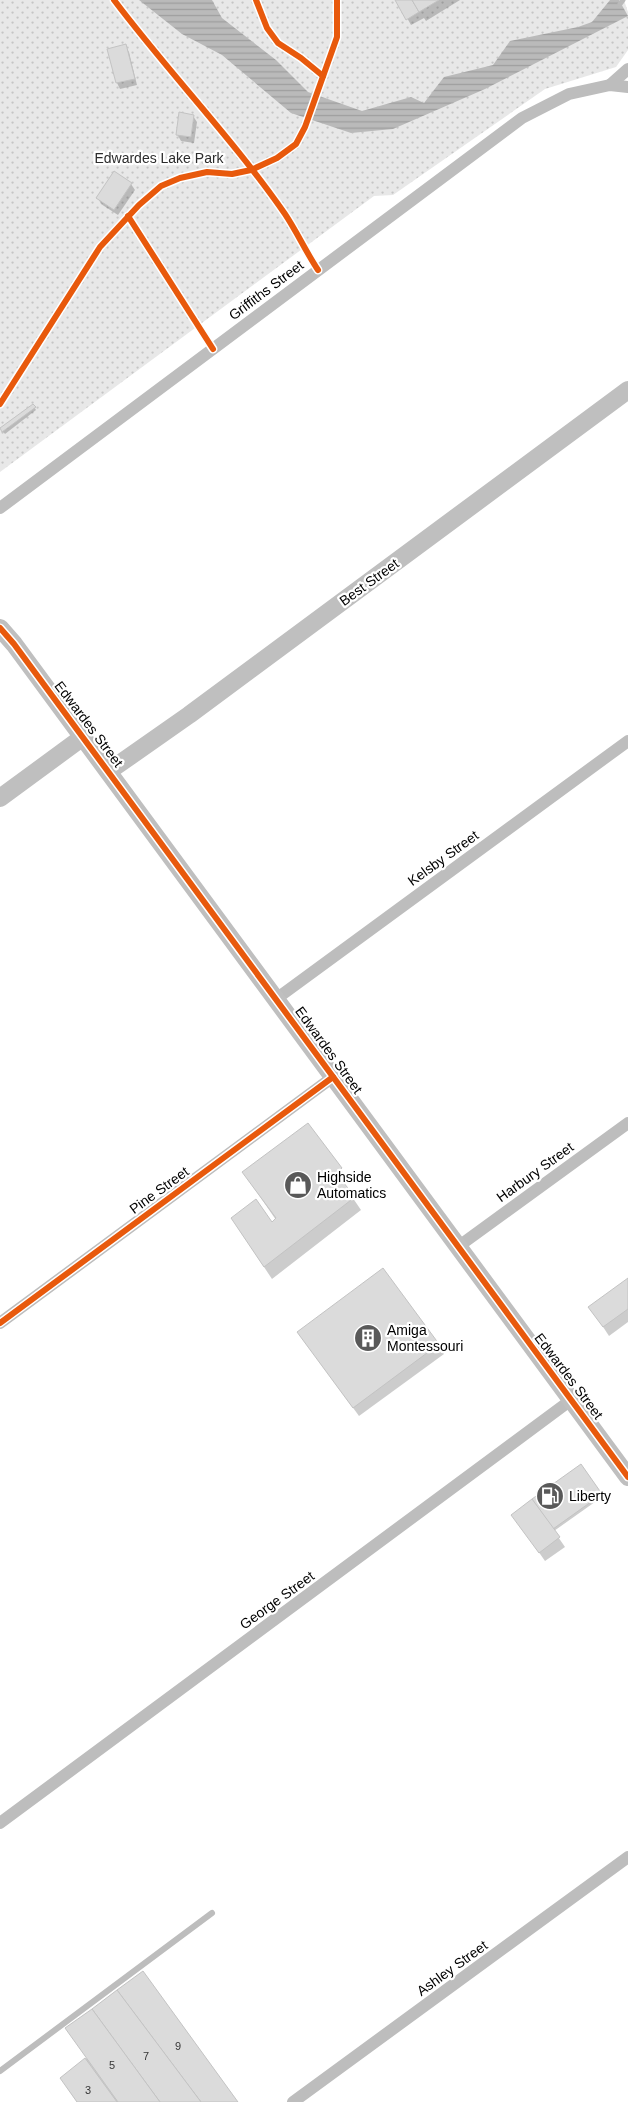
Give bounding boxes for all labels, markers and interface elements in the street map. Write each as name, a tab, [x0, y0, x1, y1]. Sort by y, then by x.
park label: Edwardes Lake Park	[94, 150, 225, 166]
street label: Griffiths Street	[226, 257, 307, 323]
street label: Best Street	[336, 555, 402, 609]
street label: Edwardes Street	[51, 678, 127, 770]
street label: Kelsby Street	[405, 827, 481, 889]
street label: Edwardes Street	[292, 1003, 366, 1097]
street label: Harbury Street	[493, 1139, 577, 1205]
street label: Pine Street	[126, 1163, 192, 1217]
place label: Highside Automatics	[317, 1169, 386, 1201]
shop icon: Highside Automatics	[283, 1170, 313, 1200]
place label: Amiga Montessouri	[387, 1322, 463, 1354]
building icon: Amiga Montessouri	[353, 1323, 383, 1353]
street label: Edwardes Street	[531, 1330, 607, 1422]
fuel station icon: Liberty	[535, 1481, 565, 1511]
place label: Liberty	[569, 1488, 611, 1504]
street label: George Street	[237, 1568, 317, 1632]
street label: Ashley Street	[414, 1937, 490, 1999]
house number: 9	[175, 2040, 181, 2052]
house number: 7	[143, 2050, 149, 2062]
house number: 5	[109, 2059, 115, 2071]
house number: 3	[85, 2084, 91, 2096]

